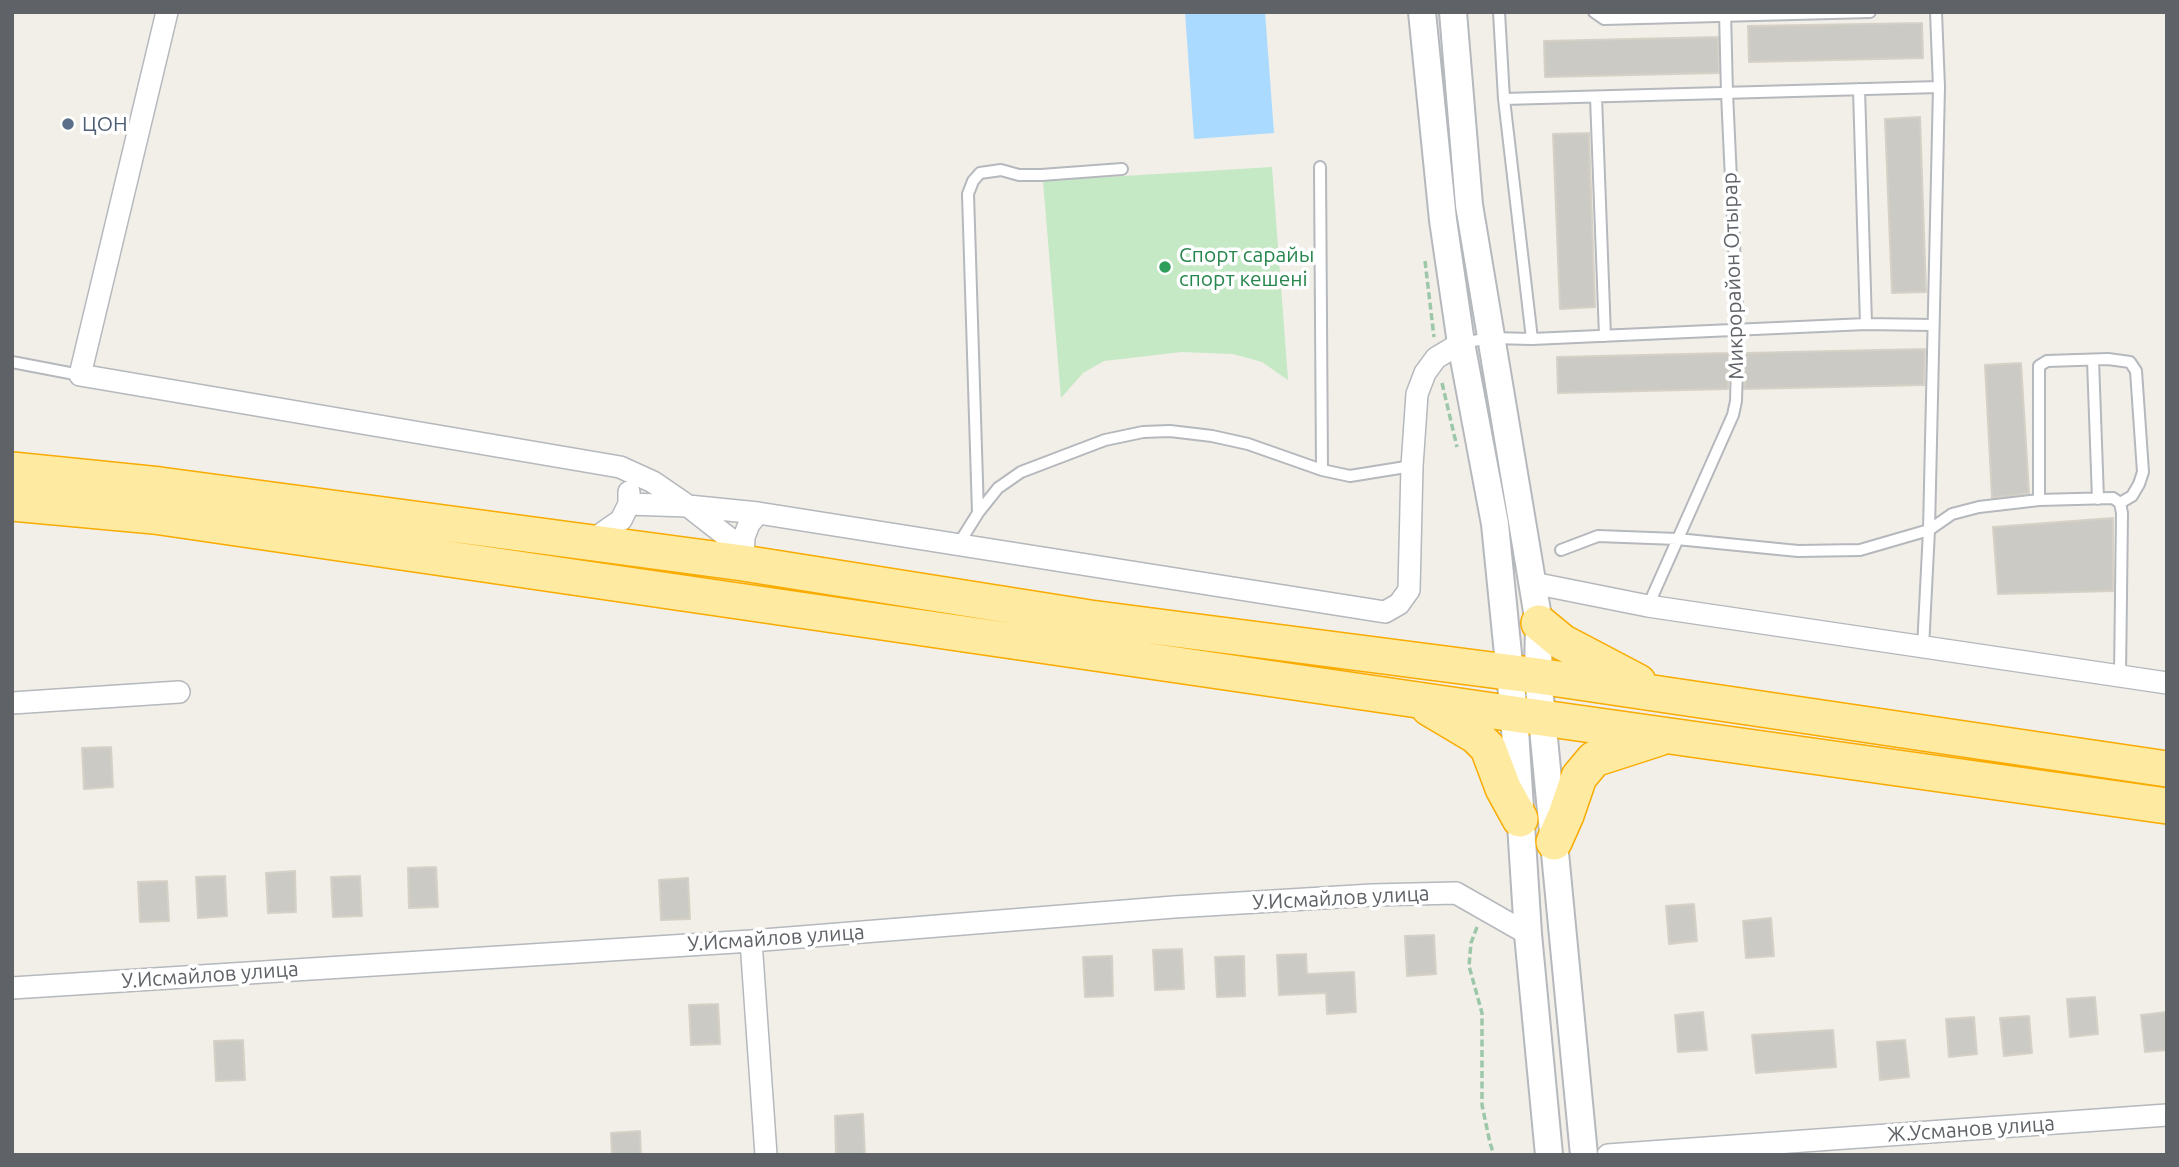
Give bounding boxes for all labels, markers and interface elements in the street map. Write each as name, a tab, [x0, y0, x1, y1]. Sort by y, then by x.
place label: ЦОН	[82, 111, 128, 137]
marker: ЦОН	[60, 116, 76, 132]
street label: Микрорайон Отырар	[1717, 172, 1749, 380]
place label: Спорт сарайы спорт кешені	[1179, 242, 1314, 292]
marker: Спорт сарайы спорт кешені	[1157, 259, 1173, 275]
street label: У.Исмайлов улица	[1252, 881, 1430, 915]
street label: У.Исмайлов улица	[687, 919, 865, 957]
street label: У.Исмайлов улица	[121, 956, 299, 994]
street label: Ж.Усманов улица	[1886, 1111, 2056, 1147]

